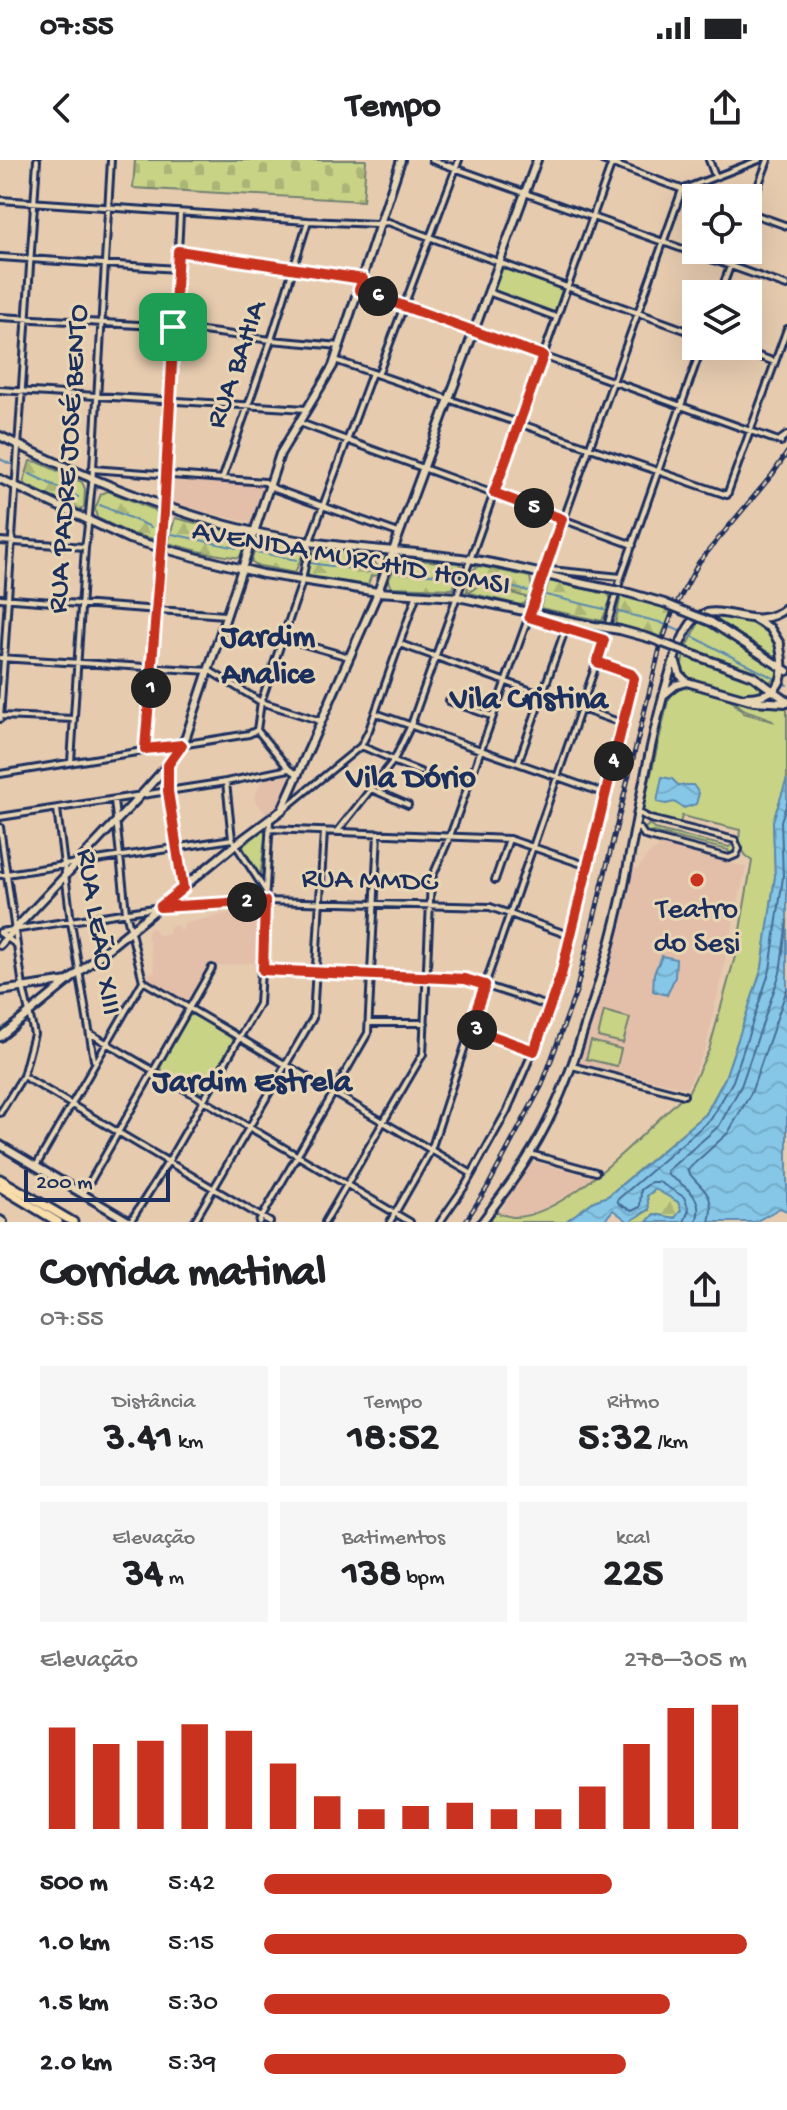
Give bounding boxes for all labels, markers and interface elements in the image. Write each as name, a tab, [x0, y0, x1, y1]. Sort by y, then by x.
text: 07:55	[40, 11, 114, 46]
icon: back	[40, 86, 84, 130]
icon: share	[703, 86, 747, 130]
text: Tempo	[346, 87, 441, 130]
map controls	[682, 184, 762, 360]
button: locate	[682, 184, 762, 264]
pin: 6	[358, 276, 398, 316]
button: layers	[682, 280, 762, 360]
text: 6	[372, 283, 384, 309]
pin	[139, 293, 207, 361]
street label: RUA BAHIA	[200, 295, 277, 434]
street label: RUA PADRE JOSÉ BENTO	[42, 303, 98, 615]
icon: arrive	[151, 305, 195, 349]
pin: 5	[514, 488, 554, 528]
text: 5	[528, 495, 540, 521]
street label: AVENIDA MURCHID HOMSI	[189, 515, 513, 605]
district label: Jardim Analice	[220, 620, 316, 695]
pin: 1	[131, 668, 171, 708]
text: 1	[147, 675, 155, 701]
district label: Vila Cristina	[448, 682, 610, 720]
pin: 4	[594, 741, 634, 781]
text: 4	[609, 748, 619, 774]
district label: Vila Dório	[344, 761, 476, 799]
street label: RUA LEÃO XIII	[67, 846, 127, 1018]
street label: RUA MMDC	[301, 862, 439, 902]
marker: Teatro do Sesi	[688, 871, 706, 889]
pin: 2	[227, 882, 267, 922]
text: 2	[242, 889, 252, 915]
place label: Teatro do Sesi	[653, 894, 741, 963]
pin: 3	[457, 1010, 497, 1050]
text: 3	[471, 1017, 483, 1043]
district label: Jardim Estrela	[151, 1065, 354, 1103]
scale bar	[24, 1166, 170, 1202]
text: 200 m	[36, 1171, 93, 1197]
button: share	[663, 1248, 747, 1332]
text: Corrida matinal	[40, 1249, 326, 1301]
text: 07:55	[40, 1305, 104, 1336]
text: Distância	[112, 1390, 195, 1416]
text: Tempo	[365, 1390, 422, 1416]
text: Ritmo	[607, 1390, 659, 1416]
text: 3.41	[104, 1416, 173, 1463]
text: 18:52	[348, 1416, 439, 1463]
text: 5:32	[578, 1416, 652, 1463]
text: km	[173, 1430, 203, 1456]
text: /km	[652, 1430, 688, 1456]
text: Elevação	[112, 1526, 195, 1552]
text: Batimentos	[342, 1526, 445, 1552]
text: kcal	[616, 1526, 650, 1552]
text: 34	[124, 1552, 163, 1599]
text: 138	[342, 1552, 401, 1599]
text: 225	[603, 1552, 663, 1599]
text: m	[163, 1566, 184, 1592]
text: bpm	[401, 1566, 445, 1592]
text: Elevação	[40, 1646, 138, 1677]
text: 278–305 m	[624, 1646, 747, 1677]
text: 500 m	[40, 1869, 108, 1900]
text: 5:42	[168, 1869, 215, 1900]
text: 1.0 km	[40, 1929, 110, 1960]
text: 5:15	[168, 1929, 214, 1960]
text: 1.5 km	[40, 1989, 109, 2020]
text: 5:30	[168, 1989, 218, 2020]
text: 2.0 km	[40, 2049, 112, 2080]
text: 5:39	[168, 2049, 216, 2080]

